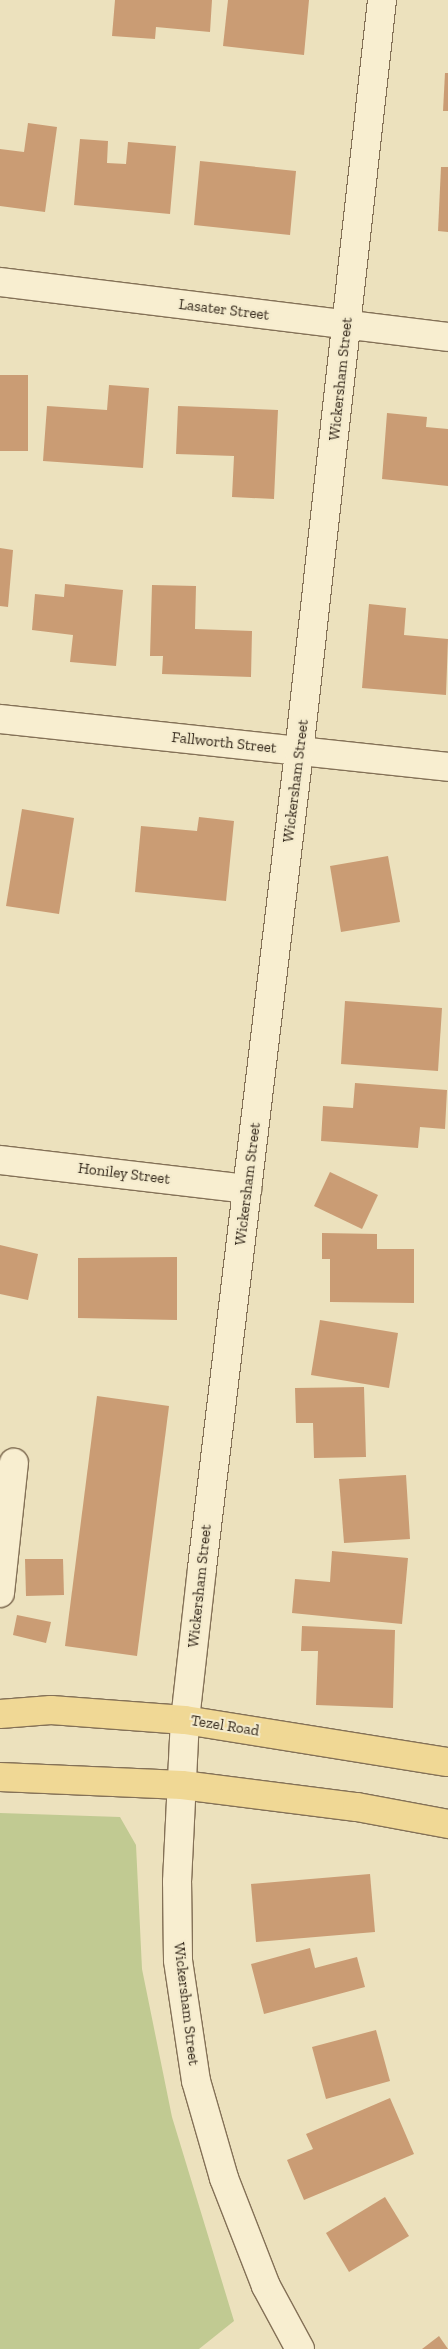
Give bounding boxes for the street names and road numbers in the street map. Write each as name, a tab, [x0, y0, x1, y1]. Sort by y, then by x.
street label: Lasater Street	[178, 296, 270, 324]
street label: Wickersham Street	[326, 316, 356, 442]
street label: Wickersham Street	[280, 718, 312, 844]
street label: Fallworth Street	[171, 729, 277, 757]
street label: Wickersham Street	[232, 1121, 264, 1247]
street label: Honiley Street	[77, 1159, 171, 1189]
street label: Wickersham Street	[185, 1523, 215, 1649]
street label: Tezel Road	[189, 1712, 261, 1740]
street label: Wickersham Street	[170, 1941, 202, 2067]

